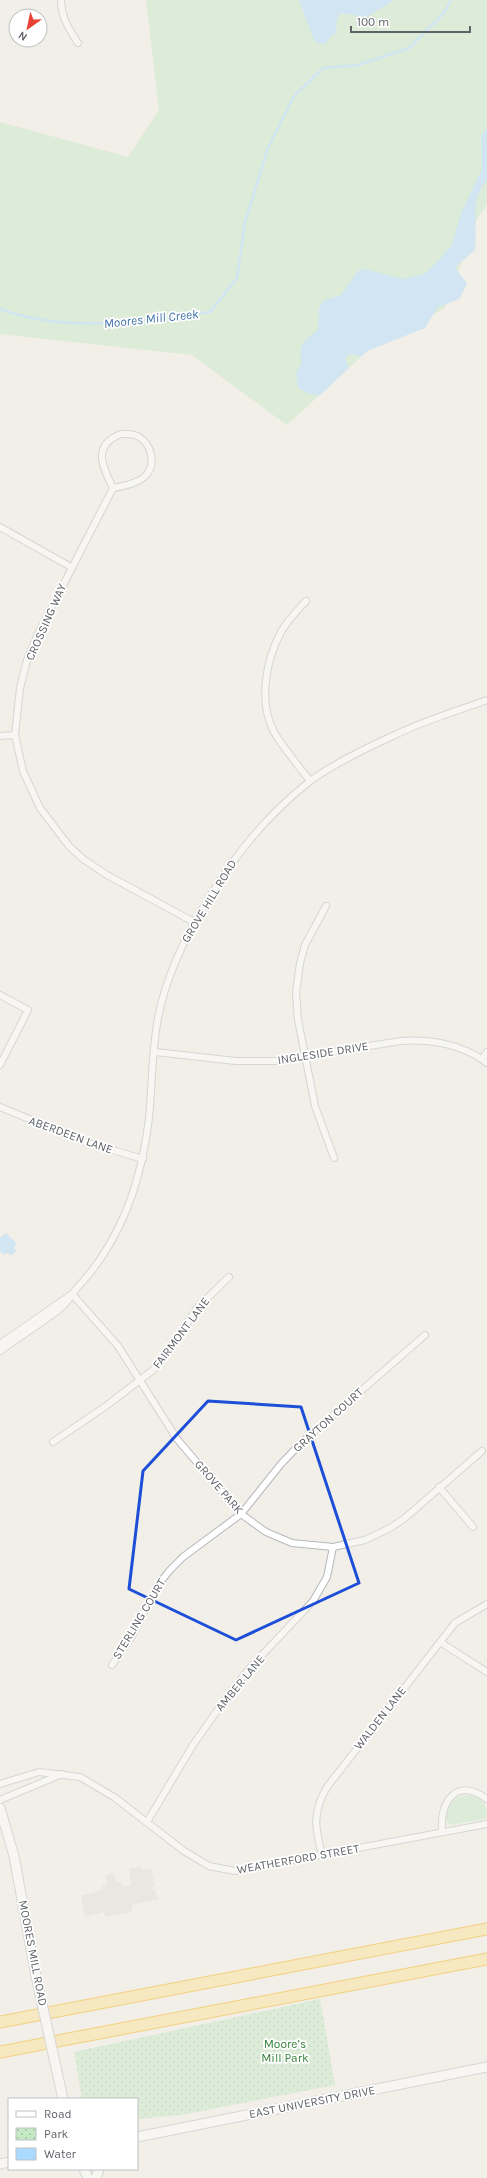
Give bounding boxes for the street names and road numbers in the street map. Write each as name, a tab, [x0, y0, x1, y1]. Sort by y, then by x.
street label: CROSSING WAY	[23, 581, 69, 663]
street label: GROVE HILL ROAD	[179, 857, 239, 945]
street label: INGLESIDE DRIVE	[277, 1039, 369, 1067]
street label: ABERDEEN LANE	[27, 1113, 115, 1157]
street label: FAIRMONT LANE	[150, 1295, 212, 1371]
street label: GRAYTON COURT	[290, 1385, 366, 1455]
street label: GROVE PARK	[192, 1457, 247, 1517]
street label: STERLING COURT	[109, 1576, 169, 1662]
street label: AMBER LANE	[212, 1652, 268, 1714]
street label: WALDEN LANE	[351, 1684, 409, 1752]
street label: WEATHERFORD STREET	[236, 1841, 360, 1877]
street label: MOORES MILL ROAD	[16, 1899, 50, 2007]
street label: EAST UNIVERSITY DRIVE	[248, 2083, 376, 2121]

